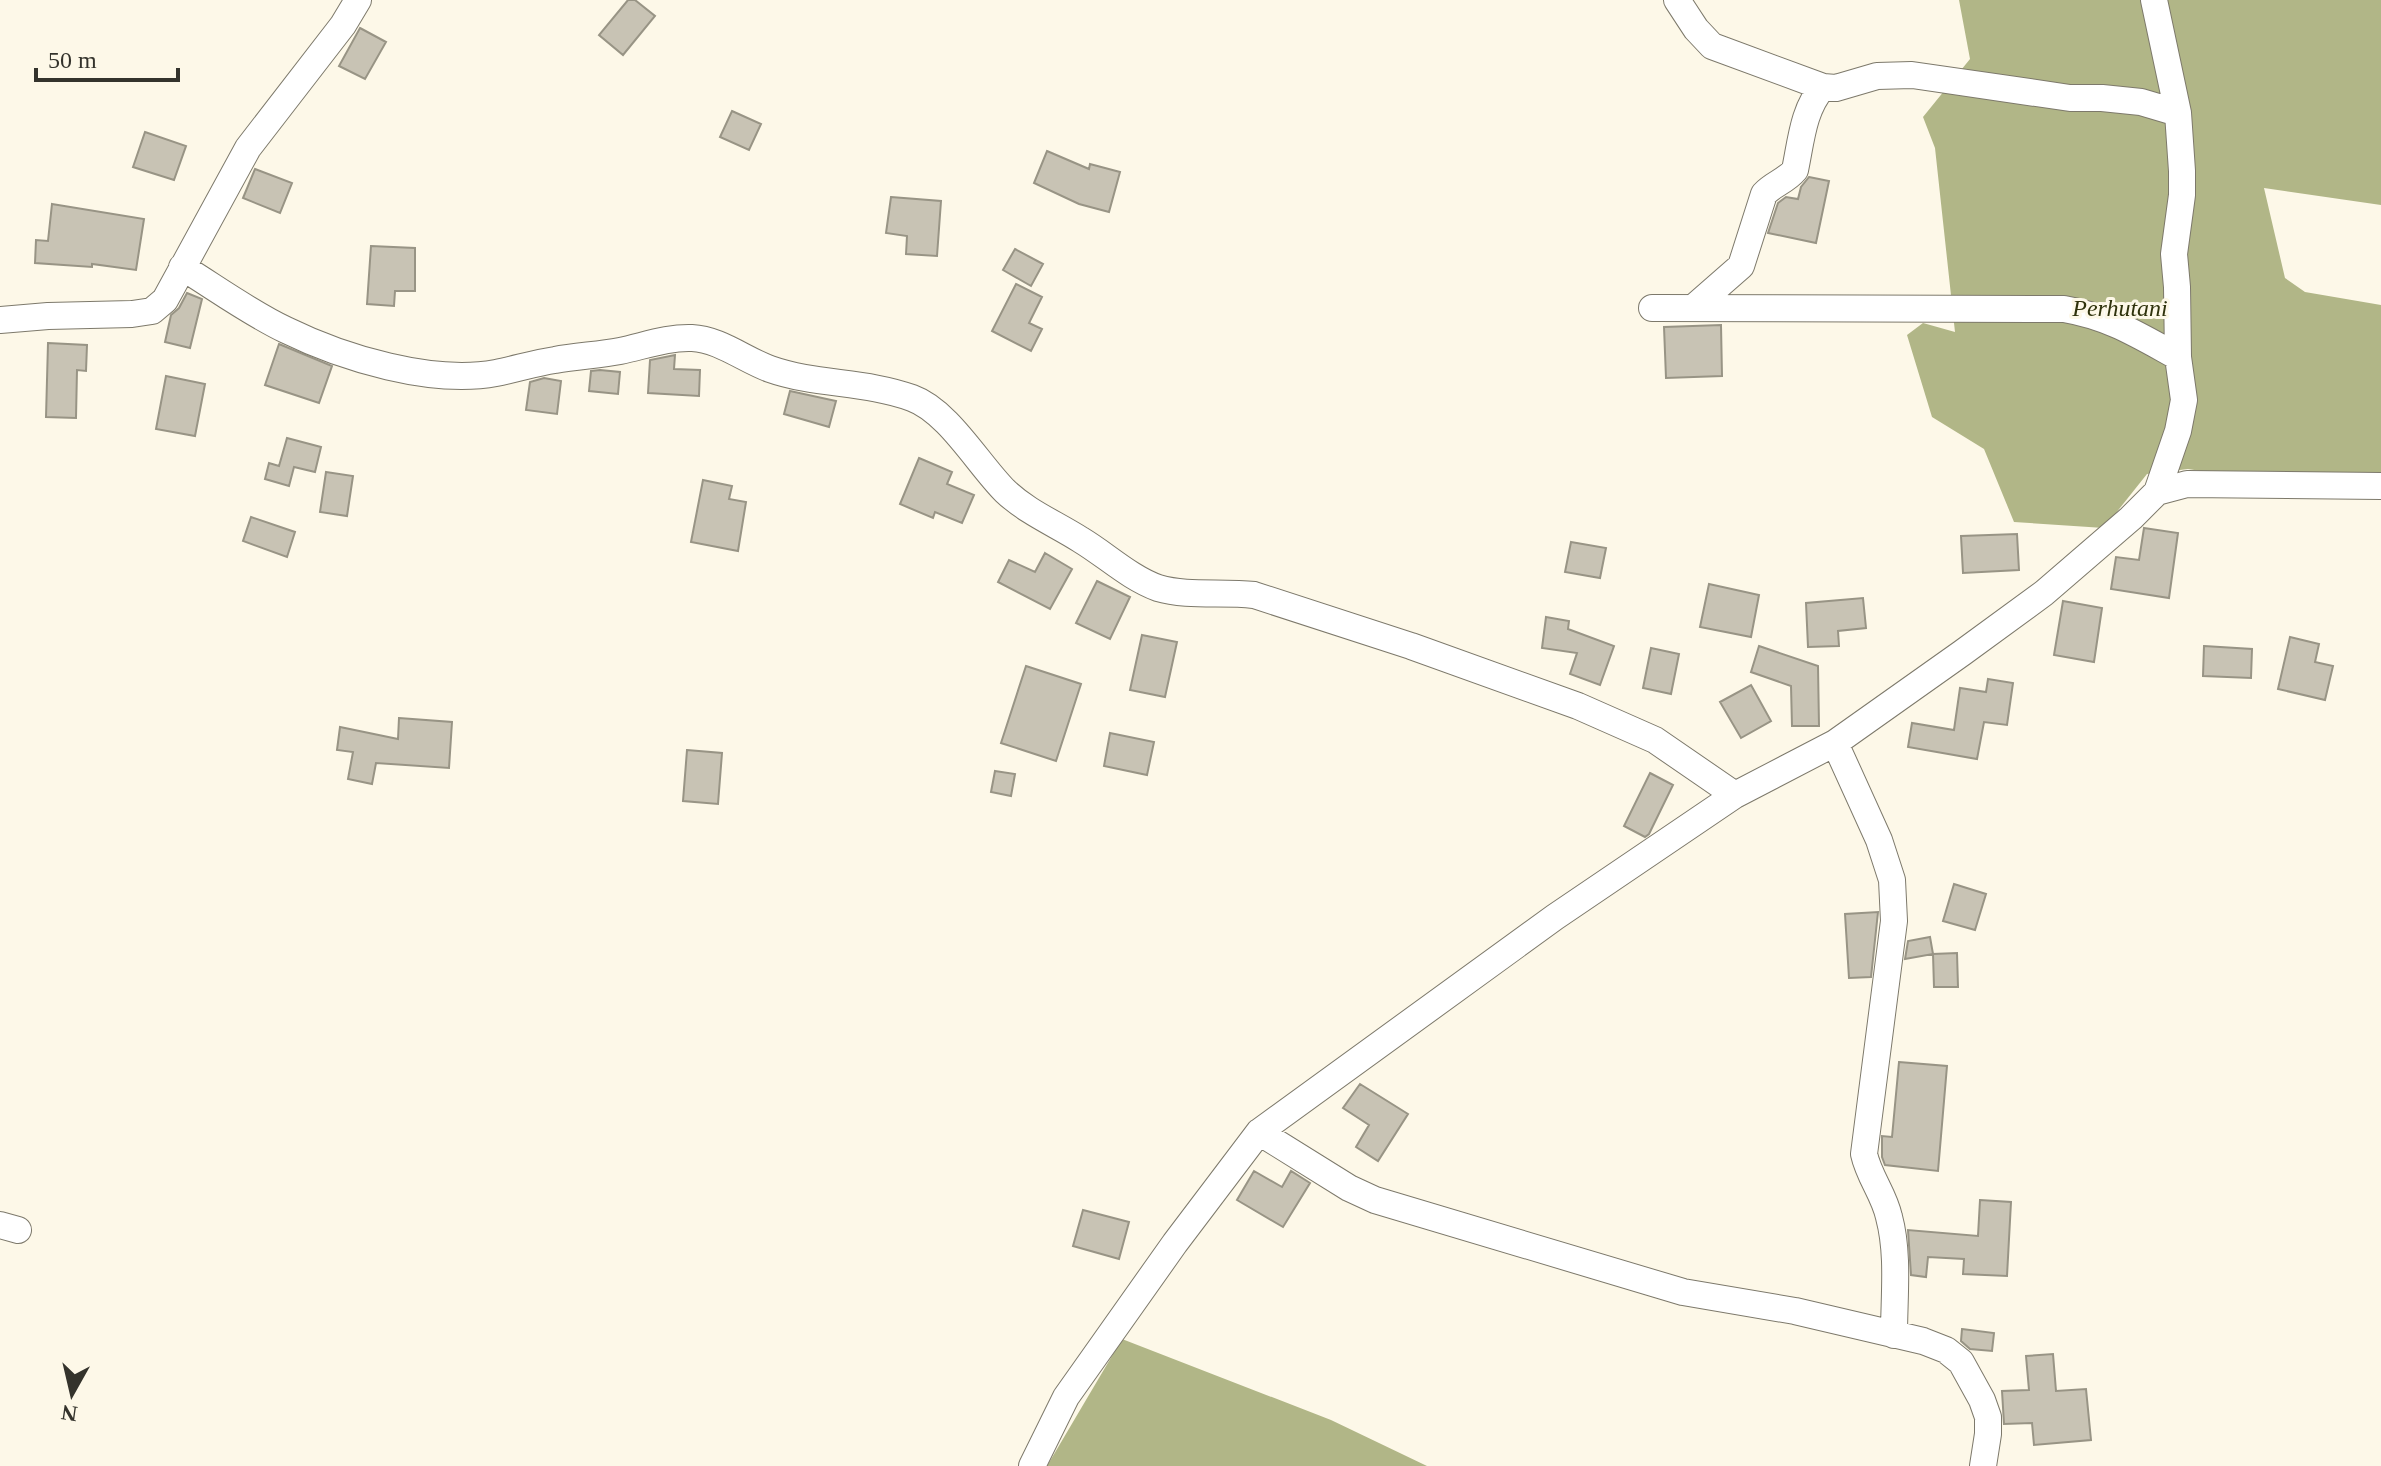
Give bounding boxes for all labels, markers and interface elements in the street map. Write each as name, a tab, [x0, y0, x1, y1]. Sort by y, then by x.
scale bar	[36, 32, 178, 82]
text: 50 m	[48, 47, 97, 73]
park label: Perhutani	[2071, 295, 2168, 321]
north arrow	[32, 1354, 112, 1434]
text: N	[60, 1400, 79, 1427]

